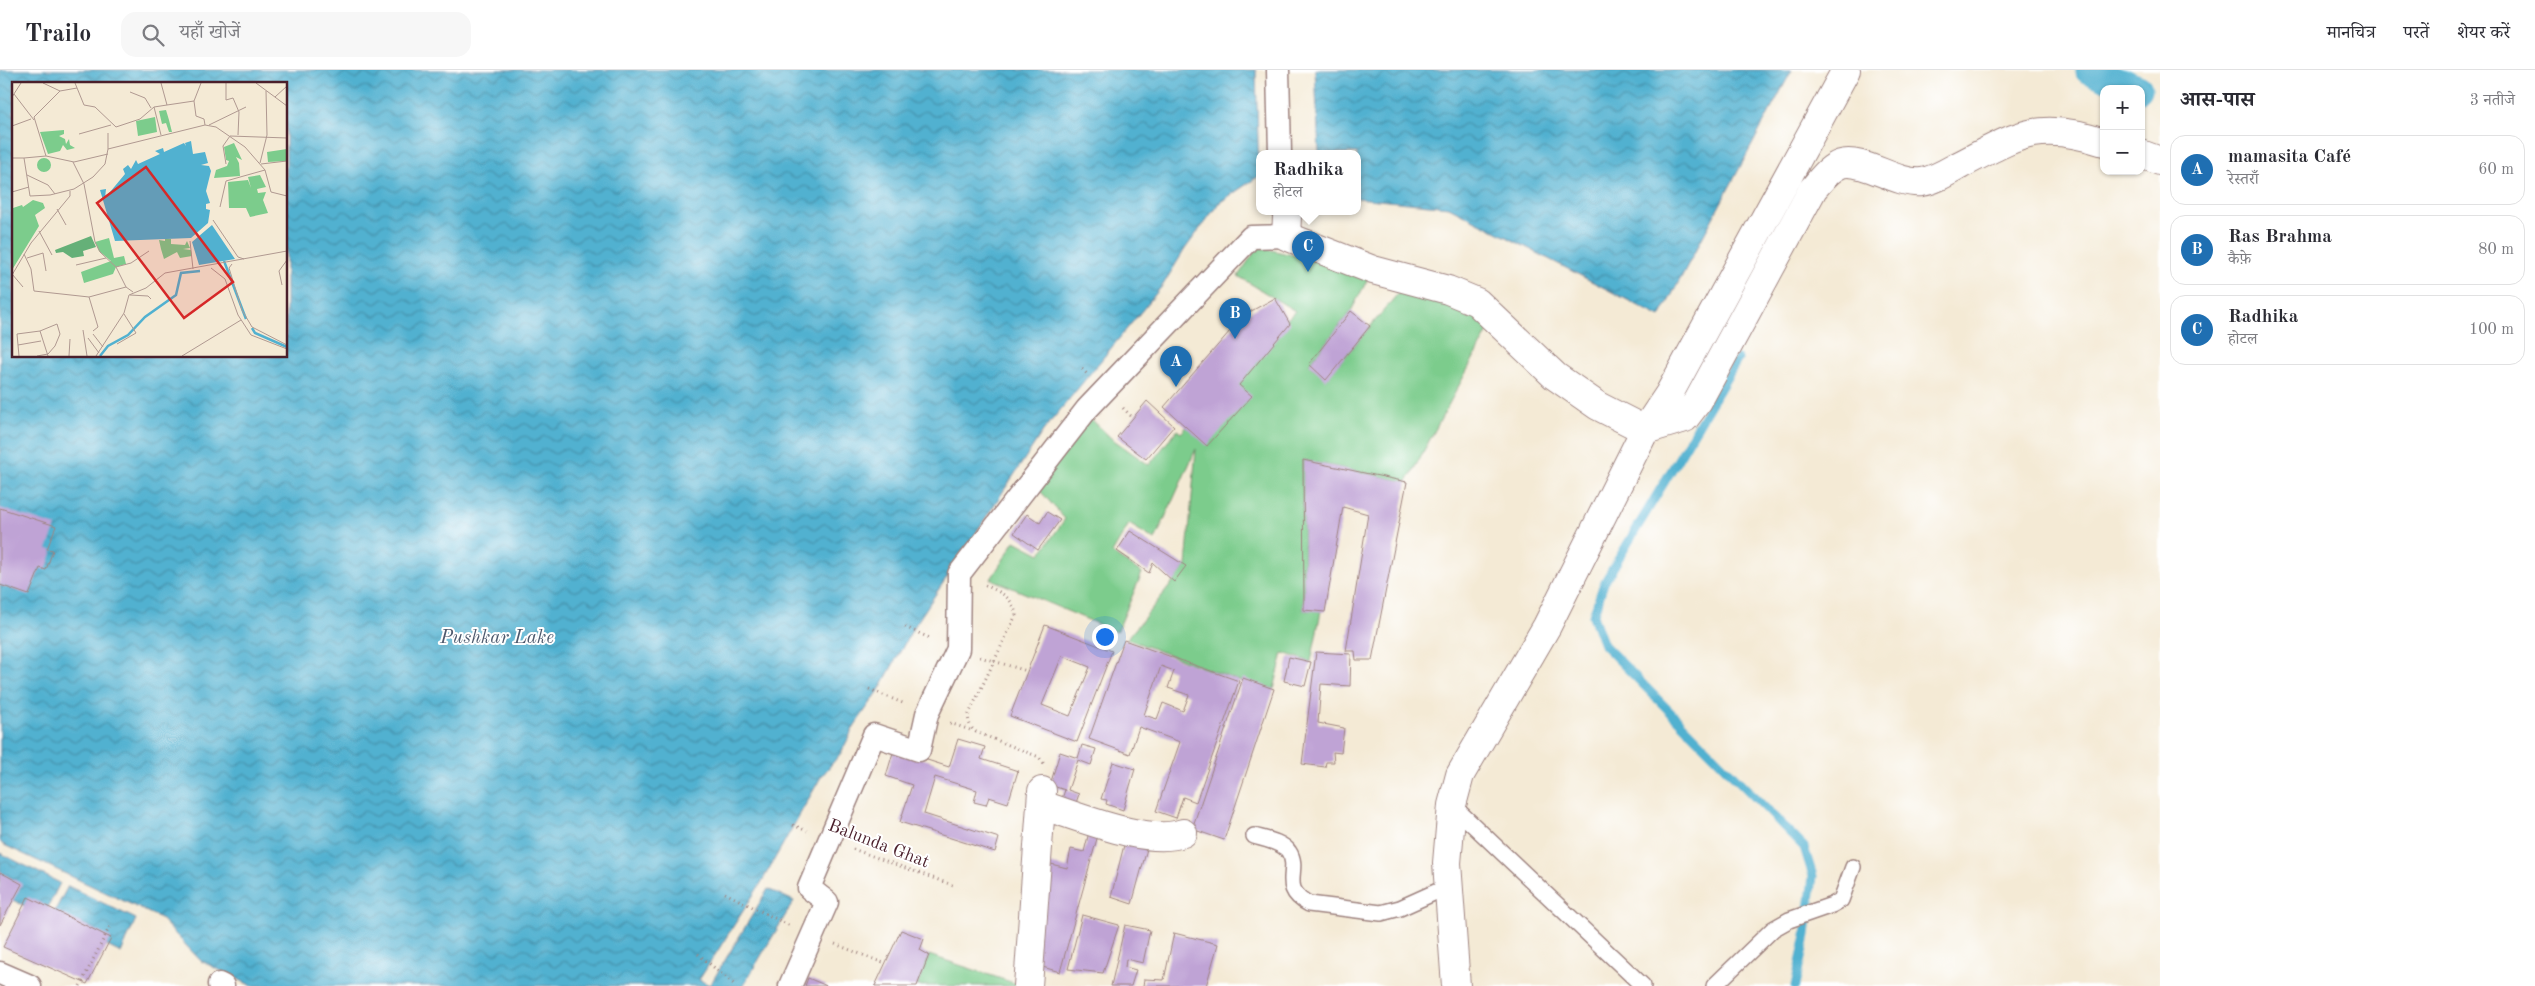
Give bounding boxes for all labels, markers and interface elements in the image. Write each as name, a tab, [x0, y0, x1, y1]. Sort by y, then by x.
search box	[121, 12, 471, 57]
icon: search	[139, 21, 167, 49]
text: Trailo	[25, 23, 91, 47]
text: यहाँ खोजें	[179, 24, 240, 43]
text: मानचित्र	[2327, 24, 2376, 42]
text: परतें	[2404, 24, 2429, 42]
text: शेयर करें	[2457, 24, 2510, 42]
inset map	[12, 82, 288, 358]
map controls	[2100, 85, 2145, 175]
button: +	[2100, 85, 2145, 130]
text: आस-पास	[2180, 90, 2255, 111]
text: 3 नतीजे	[2470, 93, 2515, 109]
button: −	[2100, 130, 2145, 175]
text: mamasita Café	[2228, 148, 2351, 167]
popup	[1256, 150, 1361, 215]
text: Radhika	[1273, 161, 1344, 180]
text: A	[2191, 162, 2203, 178]
text: 60 m	[2478, 162, 2514, 178]
text: रेस्तराँ	[2228, 172, 2259, 188]
text: होटल	[1273, 185, 1303, 201]
text: Ras Brahma	[2228, 228, 2332, 247]
pin: C	[1292, 231, 1324, 272]
text: B	[2191, 242, 2203, 258]
text: 80 m	[2478, 242, 2514, 258]
text: कैफ़े	[2228, 252, 2251, 268]
pin: B	[1219, 298, 1251, 339]
text: Radhika	[2228, 308, 2298, 327]
text: C	[2192, 322, 2202, 338]
text: 100 m	[2469, 322, 2514, 338]
text: होटल	[2228, 332, 2257, 348]
pin: A	[1160, 346, 1192, 387]
your location	[1092, 624, 1118, 650]
water label: Pushkar Lake	[439, 629, 554, 648]
street label: Balunda Ghat	[826, 816, 932, 871]

